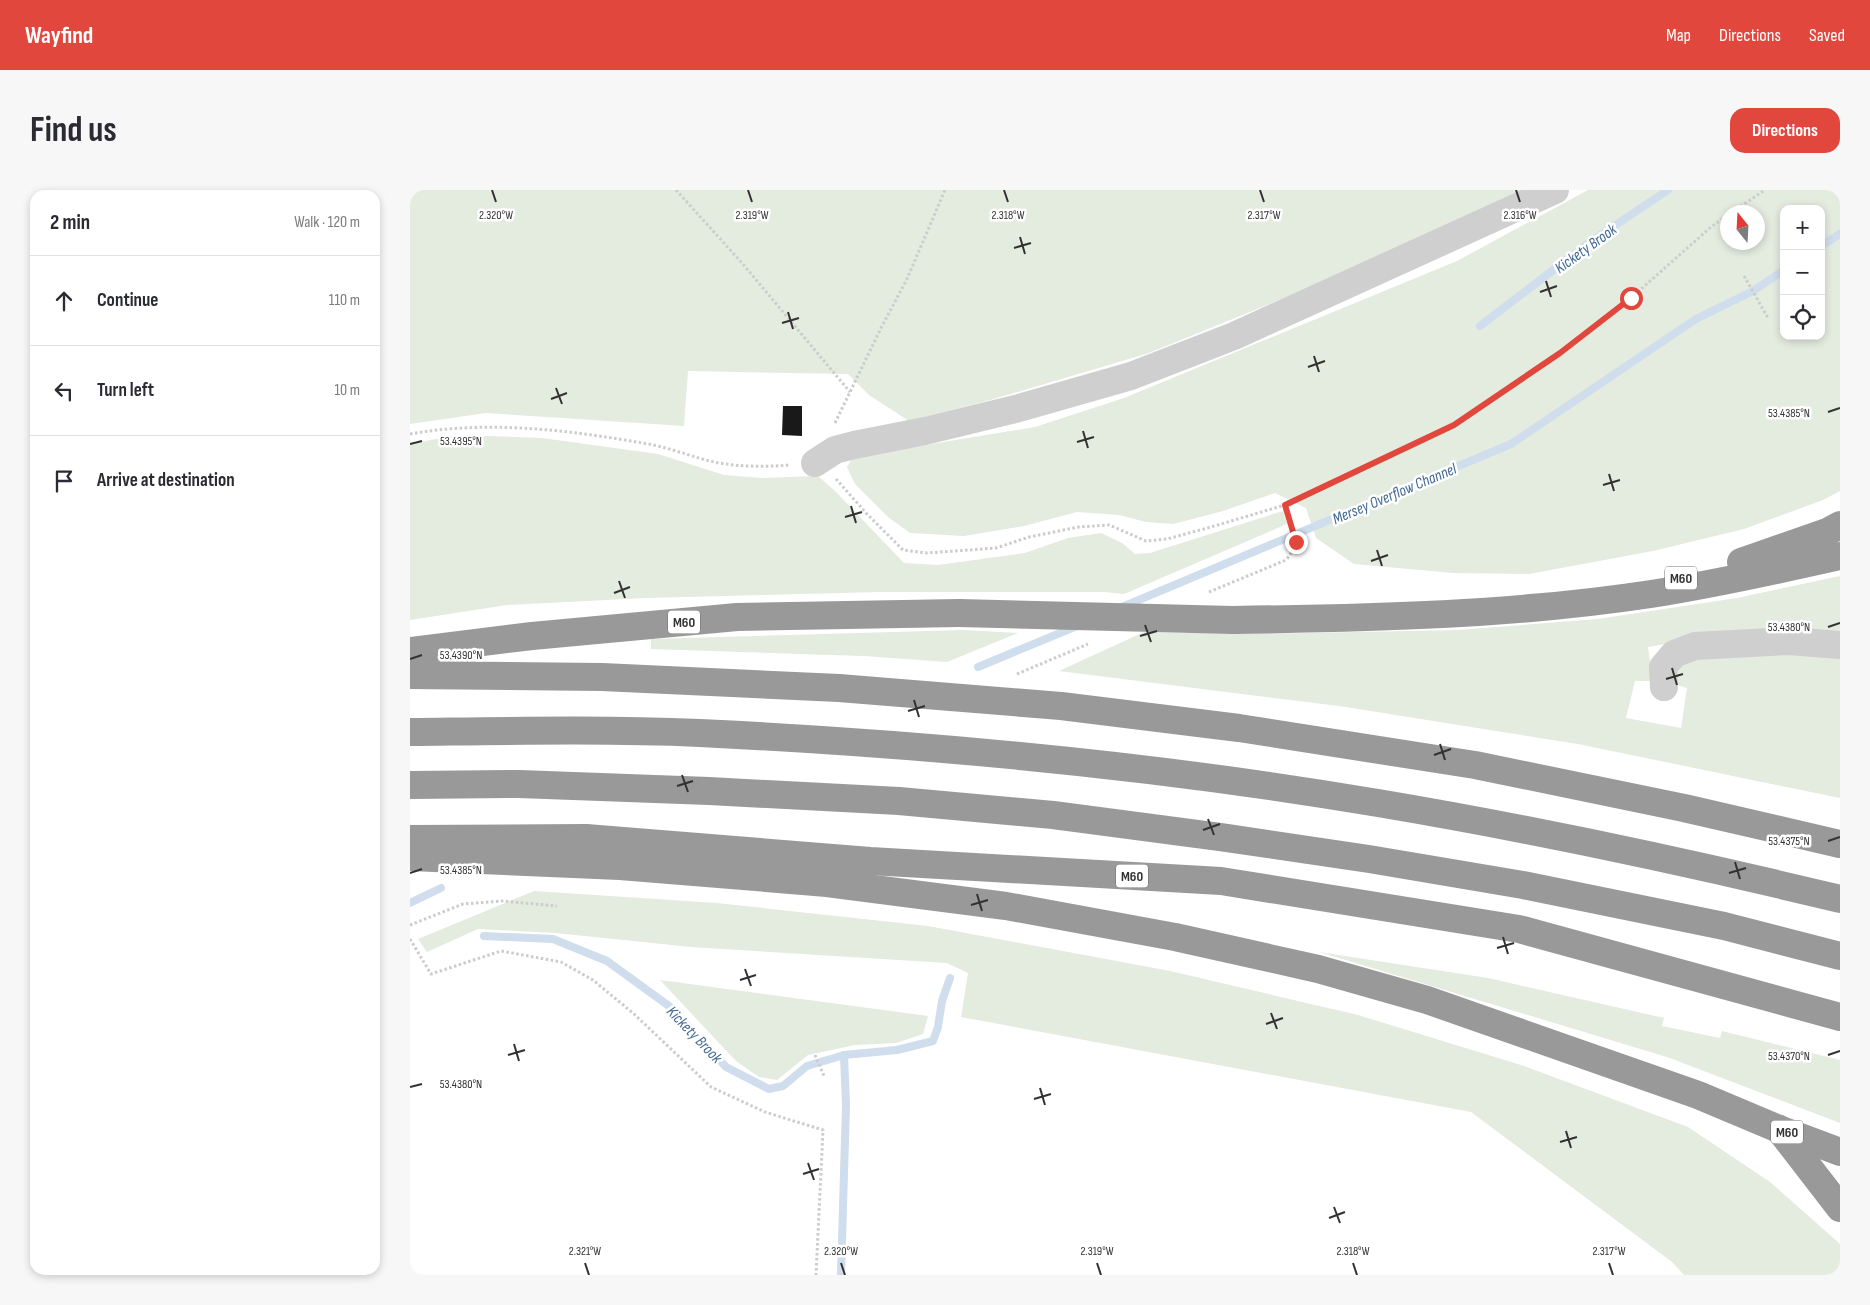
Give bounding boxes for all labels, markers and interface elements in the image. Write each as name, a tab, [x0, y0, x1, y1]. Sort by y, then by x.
text: Wayfind	[25, 21, 93, 50]
text: Map	[1666, 25, 1691, 46]
text: Directions	[1719, 25, 1781, 46]
text: Saved	[1809, 25, 1845, 46]
button: Directions	[1730, 108, 1840, 153]
text: Find us	[30, 109, 117, 152]
north arrow	[1720, 205, 1765, 250]
map controls	[1780, 205, 1825, 340]
button: +	[1780, 205, 1825, 250]
text: 2.320°W	[479, 208, 513, 223]
text: 2.319°W	[735, 208, 769, 223]
text: 2.318°W	[992, 208, 1025, 223]
text: 2.317°W	[1247, 208, 1281, 223]
text: 2.316°W	[1503, 208, 1537, 223]
text: 2 min	[50, 210, 90, 235]
text: Walk · 120 m	[294, 213, 360, 232]
water label: Kickety Brook	[1551, 220, 1621, 278]
button: −	[1780, 250, 1825, 295]
icon: ahead	[50, 287, 78, 315]
route start	[1620, 287, 1643, 310]
text: Continue	[97, 289, 158, 312]
text: 110 m	[329, 291, 360, 310]
button: locate	[1780, 295, 1825, 340]
icon: left	[50, 377, 78, 405]
text: Turn left	[97, 379, 154, 402]
text: 10 m	[334, 381, 360, 400]
text: 53.4385°N	[1768, 406, 1810, 421]
text: 53.4395°N	[440, 434, 482, 449]
water label: Mersey Overflow Channel	[1330, 459, 1460, 529]
icon: arrive	[50, 467, 78, 495]
text: Arrive at destination	[97, 469, 235, 492]
route end	[1285, 531, 1308, 554]
road number: M60	[1665, 566, 1697, 589]
road number: M60	[668, 611, 700, 634]
text: 53.4380°N	[1768, 620, 1810, 635]
text: 53.4390°N	[440, 648, 482, 663]
text: 53.4375°N	[1768, 834, 1810, 849]
text: 53.4385°N	[440, 863, 482, 878]
road number: M60	[1116, 864, 1148, 888]
water label: Kickety Brook	[662, 1003, 726, 1068]
text: 53.4370°N	[1768, 1049, 1810, 1064]
text: 53.4380°N	[440, 1077, 482, 1092]
road number: M60	[1771, 1120, 1803, 1144]
text: 2.321°W	[569, 1244, 601, 1259]
text: 2.320°W	[824, 1244, 858, 1259]
text: 2.319°W	[1080, 1244, 1114, 1259]
text: 2.318°W	[1337, 1244, 1370, 1259]
text: 2.317°W	[1592, 1244, 1626, 1259]

